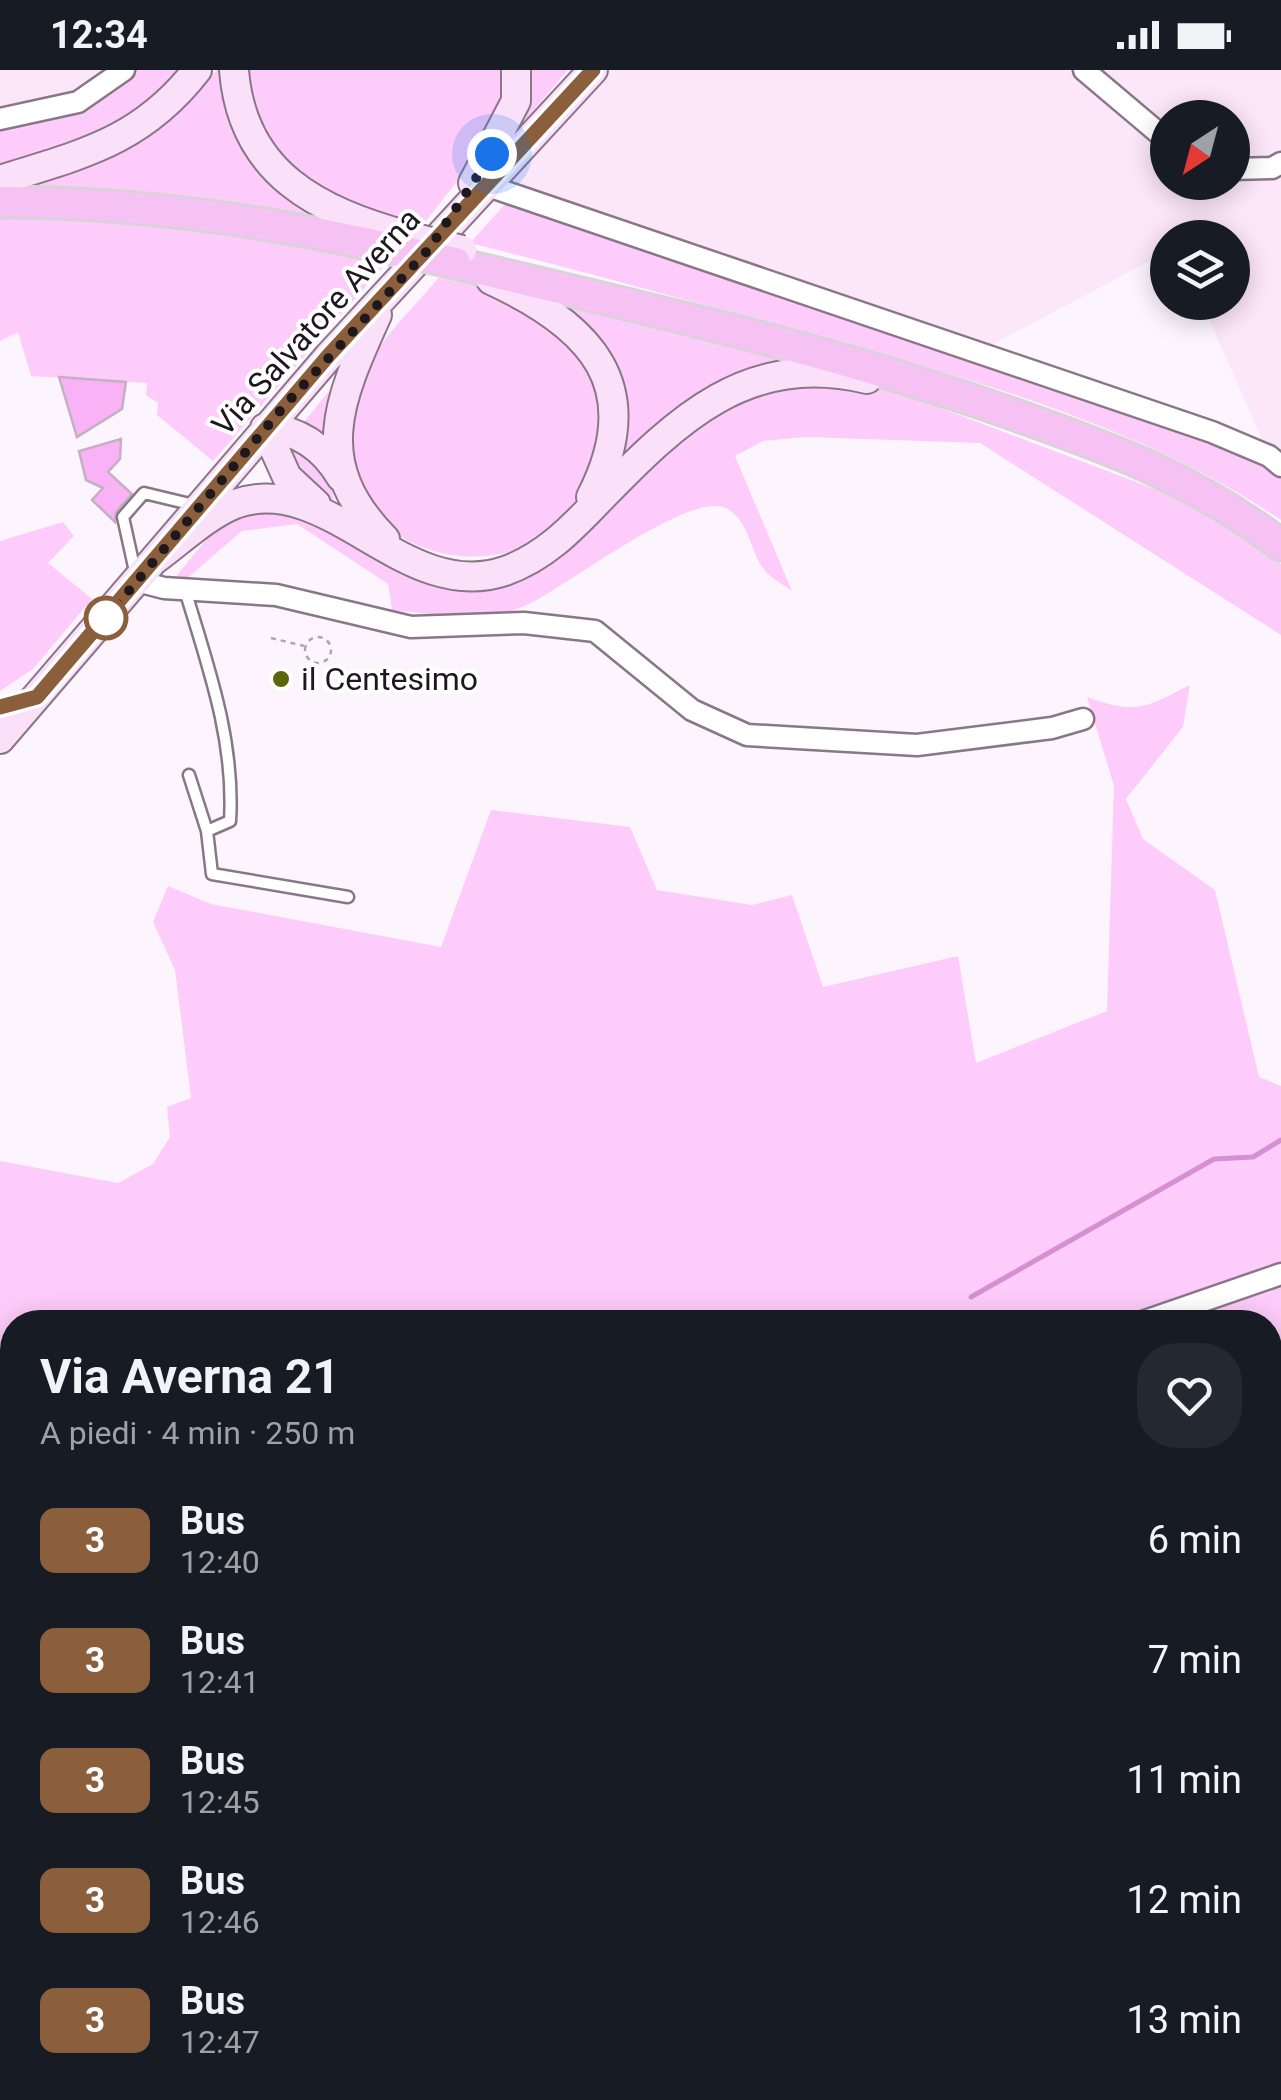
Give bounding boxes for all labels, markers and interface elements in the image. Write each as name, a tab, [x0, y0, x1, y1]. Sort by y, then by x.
text: 12:34	[50, 13, 148, 57]
north arrow	[1150, 100, 1250, 200]
map controls	[1150, 100, 1250, 320]
your location	[467, 129, 517, 179]
street label: Via Salvatore Averna	[204, 201, 428, 443]
button: layers	[1150, 220, 1250, 320]
unlabelled marker	[85, 597, 127, 639]
place label: il Centesimo	[301, 660, 478, 698]
marker: il Centesimo	[270, 668, 292, 690]
button: heart	[1137, 1343, 1242, 1448]
text: Via Averna 21	[40, 1348, 340, 1405]
text: A piedi · 4 min · 250 m	[40, 1414, 355, 1452]
text: Bus	[180, 1499, 245, 1543]
text: 6 min	[1148, 1518, 1242, 1562]
text: 3	[85, 1520, 105, 1561]
text: 12:40	[180, 1543, 260, 1581]
text: Bus	[180, 1619, 245, 1663]
text: 7 min	[1148, 1638, 1242, 1682]
text: 3	[85, 1640, 105, 1681]
text: 12:41	[180, 1663, 260, 1701]
text: Bus	[180, 1739, 245, 1783]
text: 11 min	[1126, 1758, 1242, 1802]
text: 3	[85, 1760, 105, 1801]
text: 12:45	[180, 1783, 260, 1821]
text: Bus	[180, 1859, 245, 1903]
text: 12 min	[1126, 1878, 1242, 1922]
text: 3	[85, 1880, 105, 1921]
text: 12:46	[180, 1903, 260, 1941]
text: Bus	[180, 1979, 245, 2023]
text: 13 min	[1126, 1998, 1242, 2042]
text: 3	[85, 2000, 105, 2041]
text: 12:47	[180, 2023, 260, 2061]

